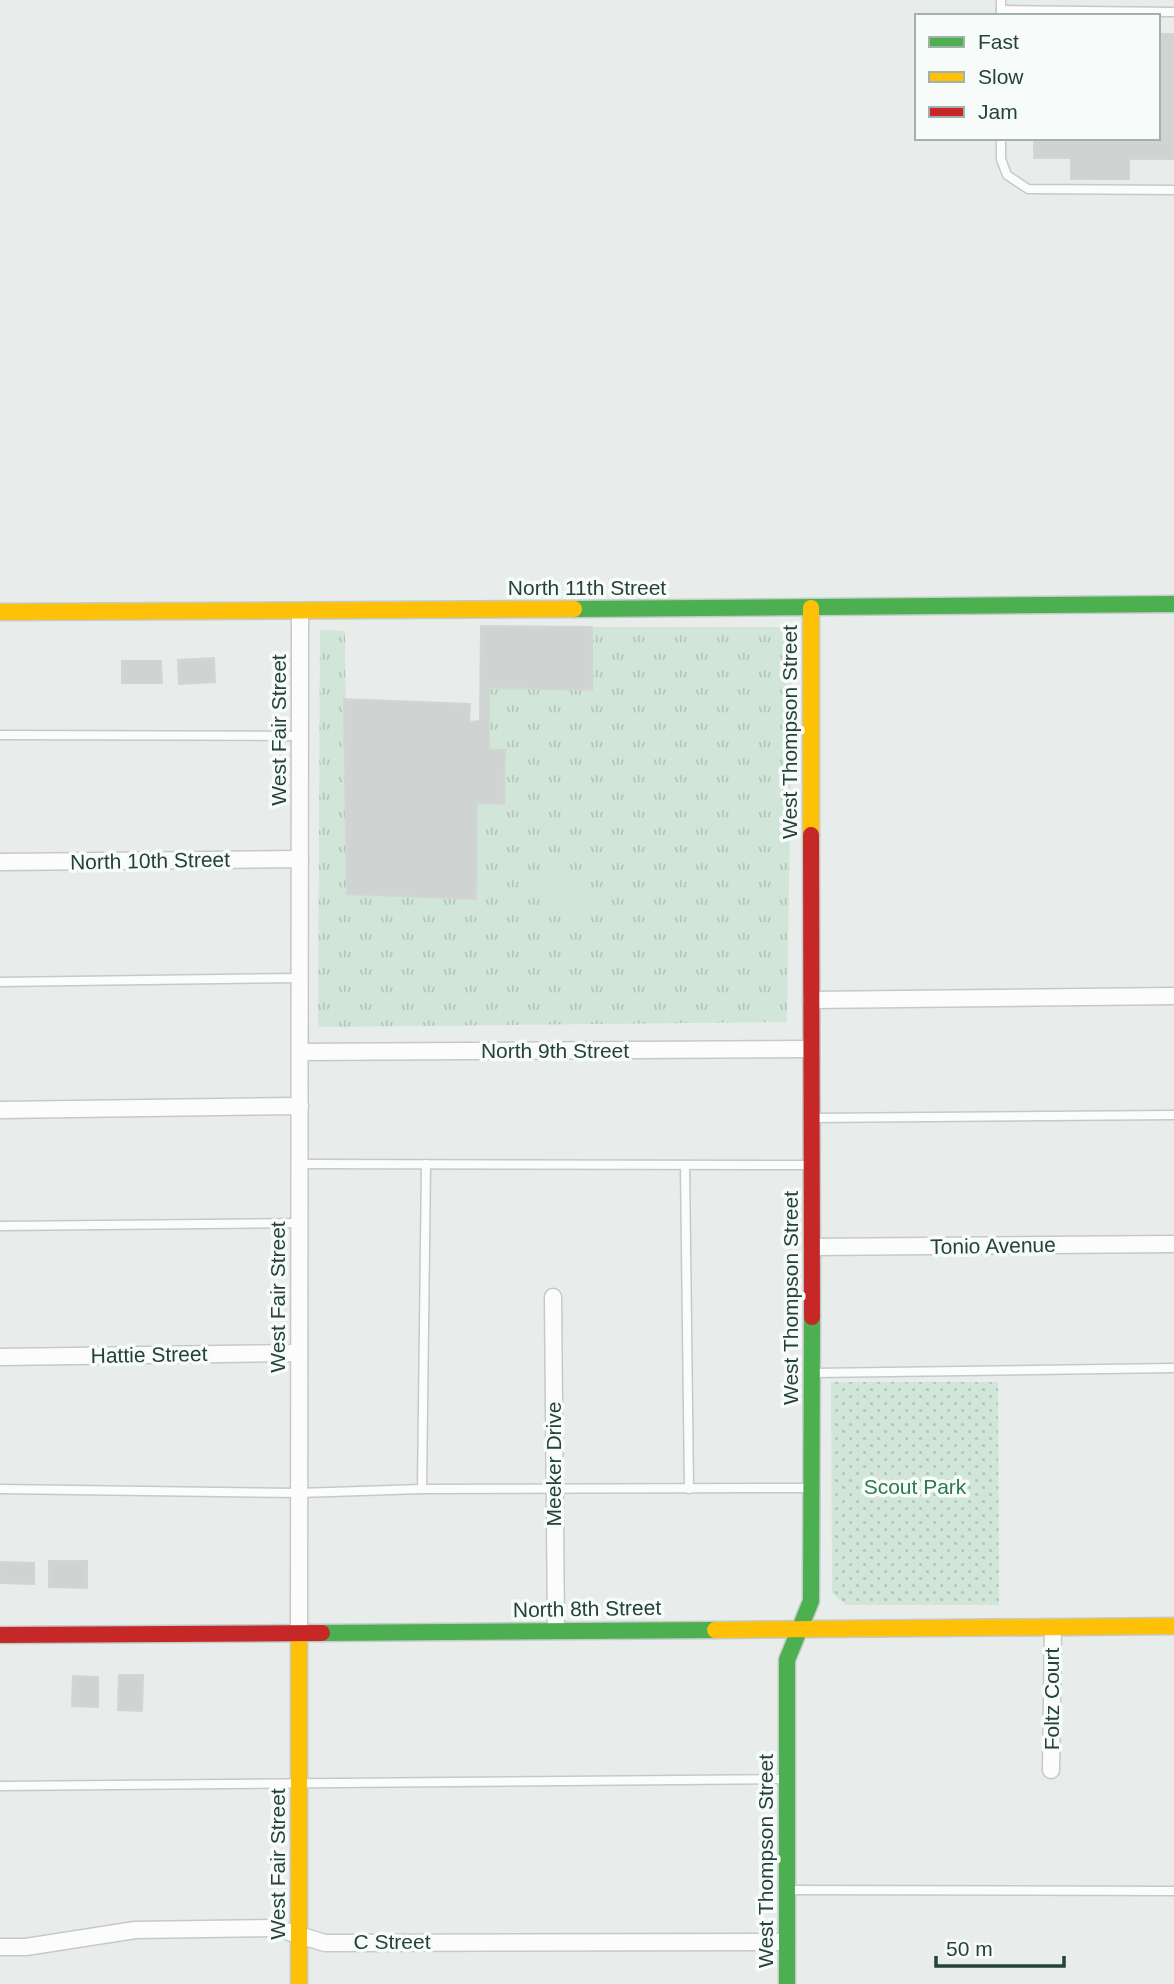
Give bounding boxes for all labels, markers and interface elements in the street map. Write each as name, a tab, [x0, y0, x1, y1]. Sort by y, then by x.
legend	[915, 14, 1160, 140]
text: Fast	[978, 30, 1019, 53]
text: Slow	[978, 65, 1024, 88]
text: Jam	[978, 100, 1018, 123]
street label: North 11th Street	[508, 576, 666, 599]
street label: West Thompson Street	[778, 625, 801, 839]
street label: West Fair Street	[267, 654, 290, 806]
street label: North 10th Street	[70, 848, 230, 873]
street label: North 9th Street	[481, 1039, 629, 1062]
street label: West Thompson Street	[779, 1191, 802, 1405]
street label: West Fair Street	[266, 1221, 289, 1373]
street label: Tonio Avenue	[930, 1233, 1056, 1258]
street label: Hattie Street	[90, 1342, 208, 1367]
street label: Meeker Drive	[542, 1402, 565, 1526]
park label: Scout Park	[864, 1475, 967, 1498]
street label: North 8th Street	[513, 1596, 661, 1621]
street label: Foltz Court	[1040, 1647, 1063, 1750]
street label: West Thompson Street	[754, 1754, 777, 1968]
street label: West Fair Street	[266, 1788, 289, 1940]
scale bar	[936, 1924, 1064, 1968]
street label: C Street	[353, 1930, 431, 1953]
text: 50 m	[946, 1937, 993, 1960]

